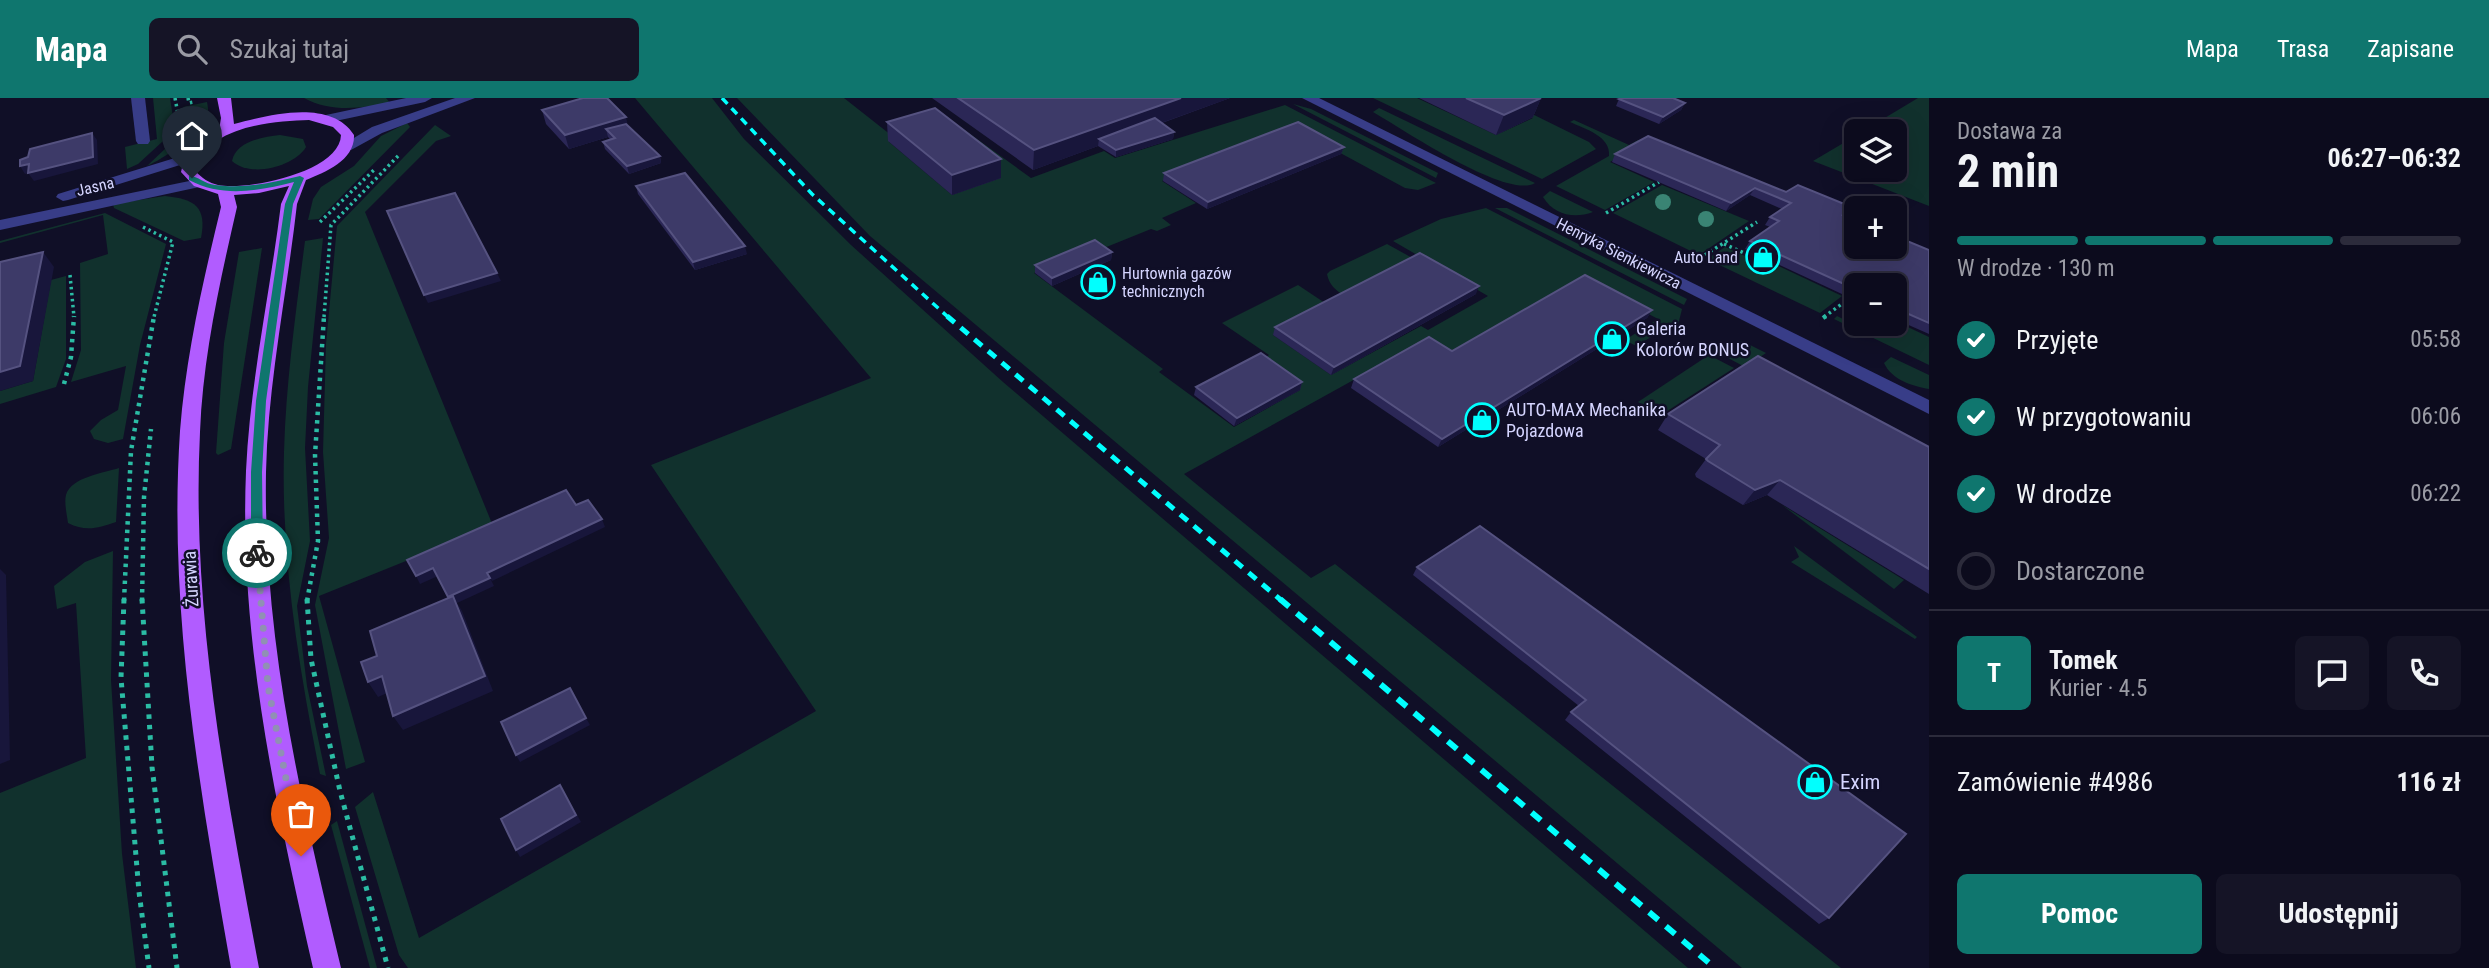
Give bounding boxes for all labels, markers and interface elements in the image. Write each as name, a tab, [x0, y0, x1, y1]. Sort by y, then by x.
search box	[149, 18, 639, 81]
text: Mapa	[35, 30, 107, 69]
icon: search	[173, 30, 211, 68]
text: Szukaj tutaj	[229, 34, 349, 64]
text: Mapa	[2186, 35, 2239, 63]
text: Trasa	[2277, 35, 2329, 63]
text: Zapisane	[2367, 35, 2454, 63]
pin	[162, 106, 222, 178]
icon: home	[173, 117, 211, 155]
text: Dostawa za	[1957, 118, 2062, 145]
map controls	[1844, 119, 1907, 336]
button: layers	[1844, 119, 1907, 182]
text: 06:27–06:32	[2327, 143, 2461, 173]
text: 2 min	[1957, 144, 2059, 198]
street label: Jasna	[74, 173, 116, 200]
button: +	[1844, 196, 1907, 259]
street label: Henryka Sienkiewicza	[1553, 214, 1684, 293]
shop icon: Auto Land	[1744, 238, 1782, 276]
place label: Auto Land	[1674, 248, 1738, 267]
text: W drodze · 130 m	[1957, 255, 2114, 282]
shop icon: Hurtownia gazów technicznych	[1079, 263, 1117, 301]
place label: Hurtownia gazów technicznych	[1122, 264, 1232, 301]
button: −	[1844, 273, 1907, 336]
place label: Galeria Kolorów BONUS	[1636, 318, 1749, 360]
shop icon: Galeria Kolorów BONUS	[1593, 320, 1631, 358]
icon: check	[1957, 321, 1995, 359]
text: Przyjęte	[2016, 325, 2098, 355]
text: 05:58	[2410, 326, 2461, 353]
icon: check	[1957, 398, 1995, 436]
place label: AUTO-MAX Mechanika Pojazdowa	[1506, 399, 1666, 441]
shop icon: AUTO-MAX Mechanika Pojazdowa	[1463, 401, 1501, 439]
text: W przygotowaniu	[2016, 402, 2191, 432]
text: 06:06	[2410, 403, 2461, 430]
icon: check	[1957, 475, 1995, 513]
text: W drodze	[2016, 479, 2112, 509]
text: 06:22	[2410, 480, 2461, 507]
courier	[222, 518, 292, 588]
icon: bike	[238, 534, 276, 572]
street label: Żurawia	[179, 550, 202, 608]
text: Dostarczone	[2016, 556, 2145, 586]
button: chat	[2295, 636, 2369, 710]
button: phone	[2387, 636, 2461, 710]
text: Tomek	[2049, 645, 2118, 675]
text: T	[1987, 658, 2001, 688]
text: Kurier · 4.5	[2049, 675, 2147, 702]
shop icon: Exim	[1796, 763, 1834, 801]
text: Zamówienie #4986	[1957, 767, 2153, 797]
text: 116 zł	[2396, 767, 2461, 797]
place label: Exim	[1840, 770, 1880, 794]
pin	[271, 784, 331, 856]
icon: bag	[282, 795, 320, 833]
button: Pomoc	[1957, 874, 2202, 954]
button: Udostępnij	[2216, 874, 2461, 954]

